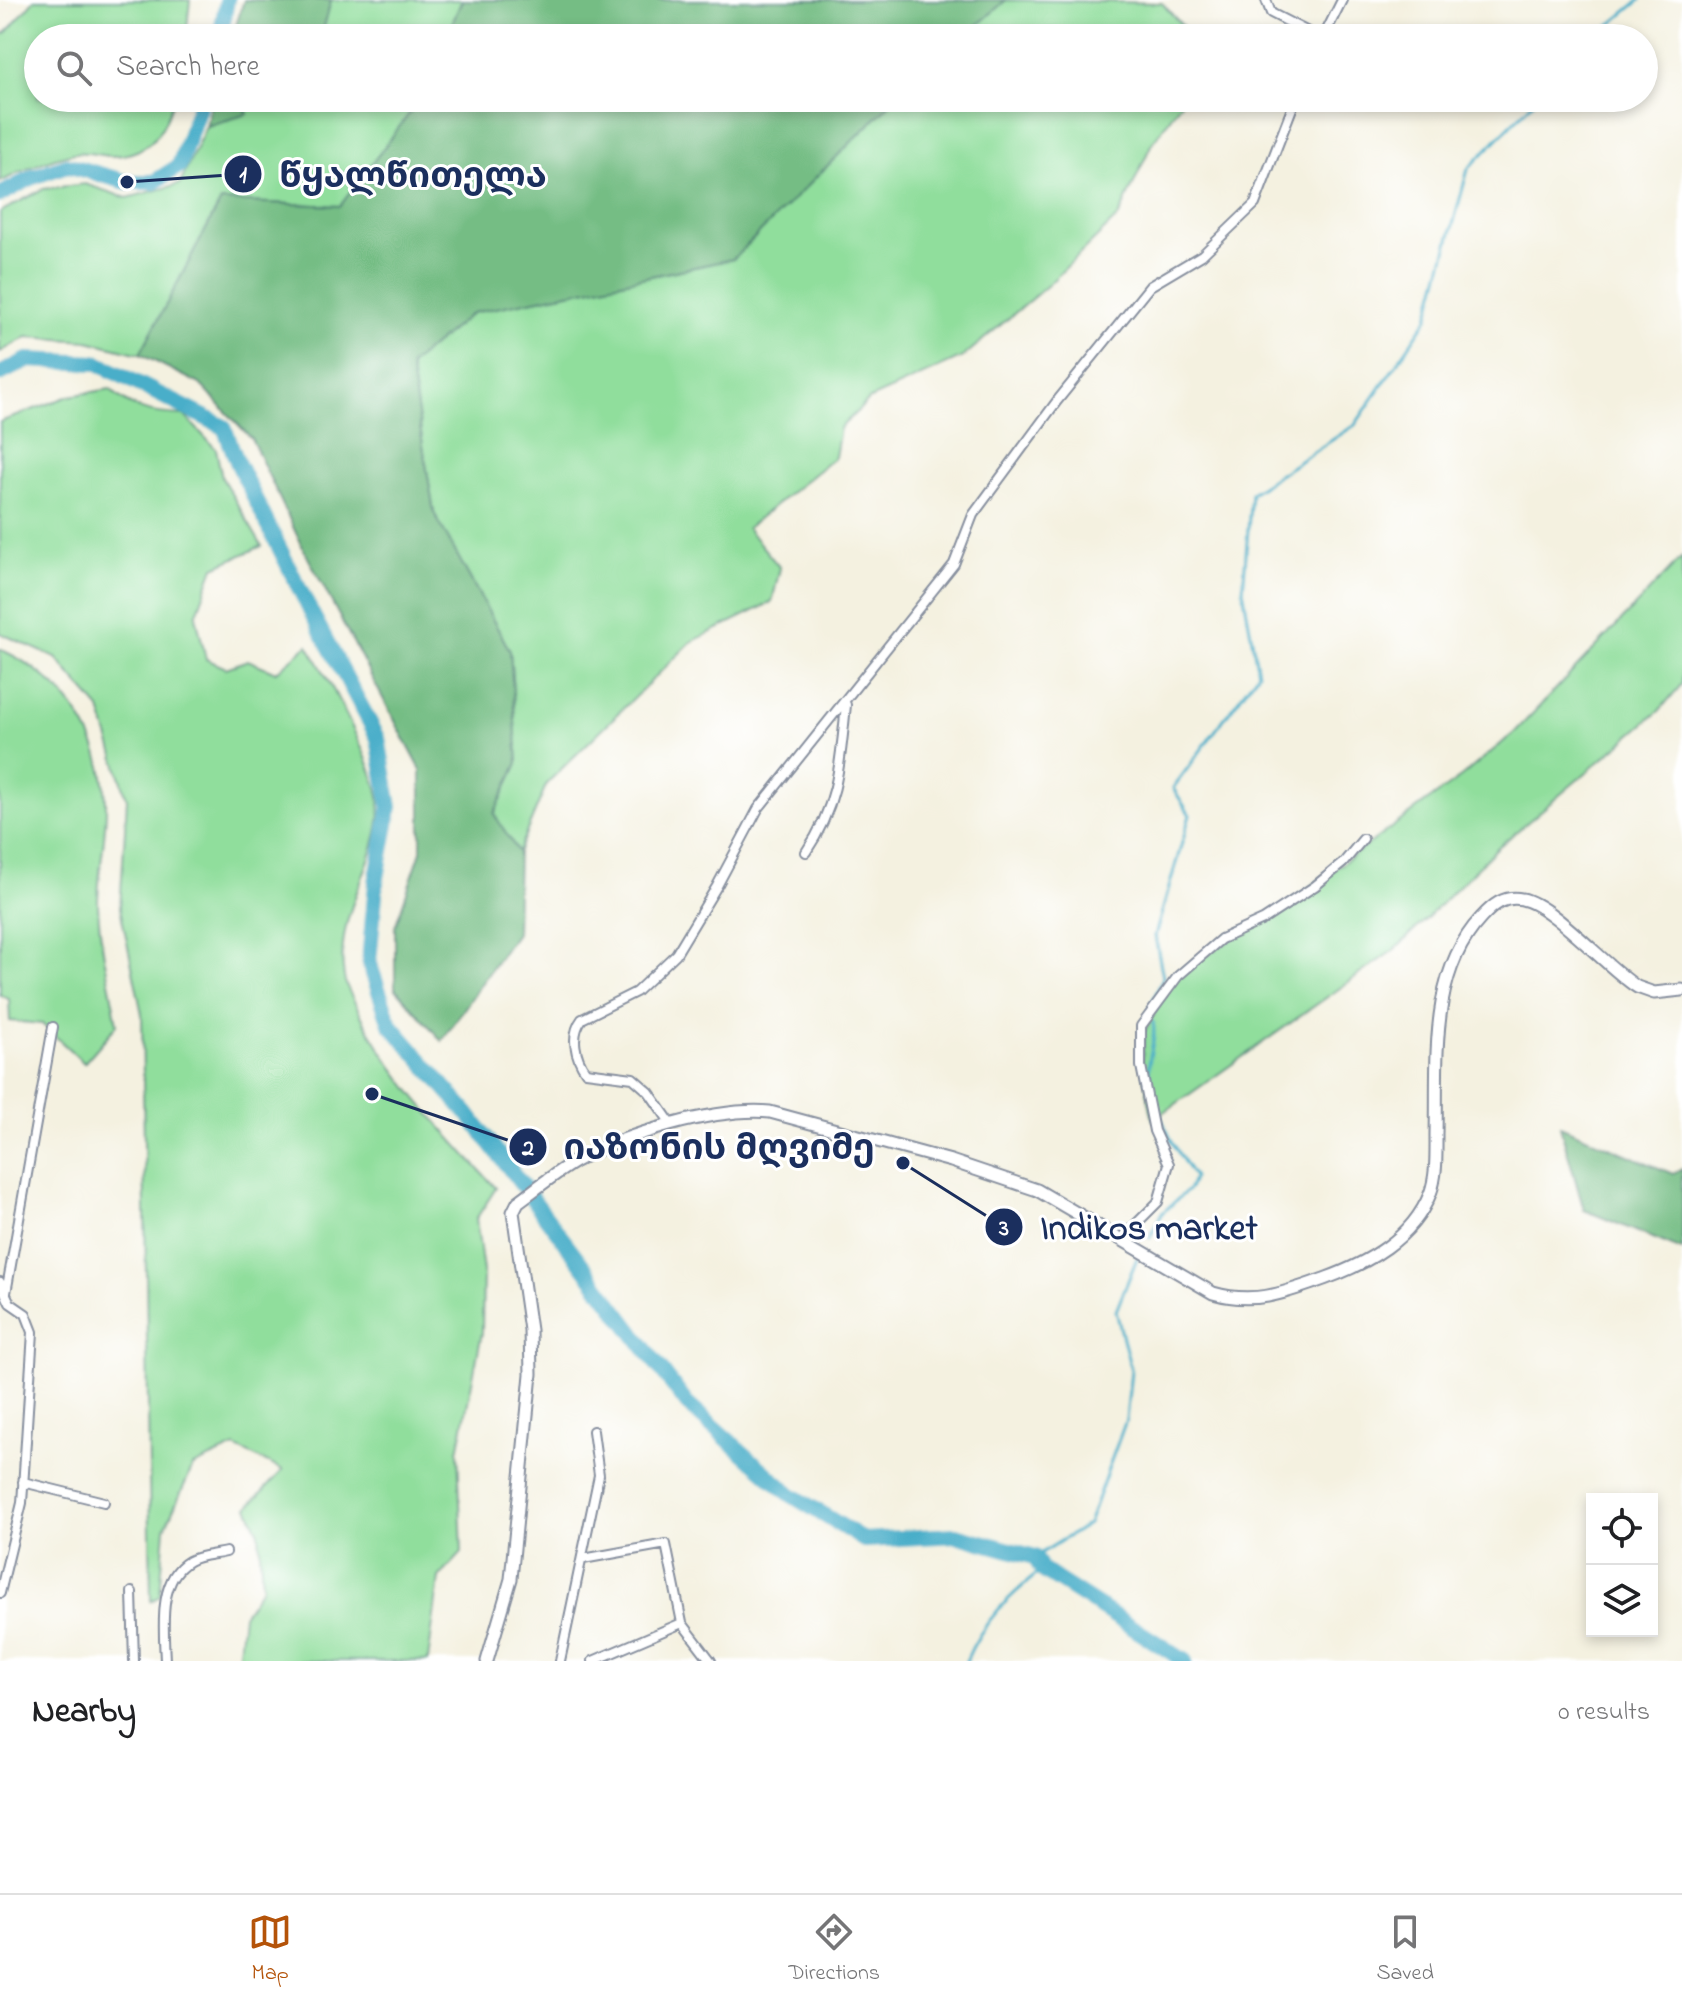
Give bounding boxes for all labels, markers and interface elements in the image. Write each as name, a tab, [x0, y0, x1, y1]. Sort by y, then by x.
search box	[24, 24, 1658, 112]
icon: search	[52, 46, 96, 90]
text: Search here	[116, 46, 260, 90]
callout: წყალწითელა	[223, 144, 563, 204]
text: წყალწითელა	[279, 152, 547, 205]
text: 1	[239, 159, 247, 194]
callout: იაზონის მღვიმე	[508, 1117, 891, 1177]
text: იაზონის მღვიმე	[563, 1124, 875, 1177]
text: 2	[521, 1132, 534, 1167]
callout: Indikos market	[984, 1197, 1273, 1257]
text: Indikos market	[1040, 1204, 1259, 1257]
text: 3	[998, 1212, 1009, 1247]
map controls	[1586, 1493, 1658, 1637]
button: locate	[1586, 1493, 1658, 1565]
button: layers	[1586, 1565, 1658, 1637]
text: Nearby	[32, 1688, 136, 1738]
text: 0 results	[1558, 1694, 1650, 1732]
tab: Map	[248, 1910, 292, 1990]
tab: Directions	[789, 1910, 880, 1990]
tab: Saved	[1376, 1910, 1434, 1990]

